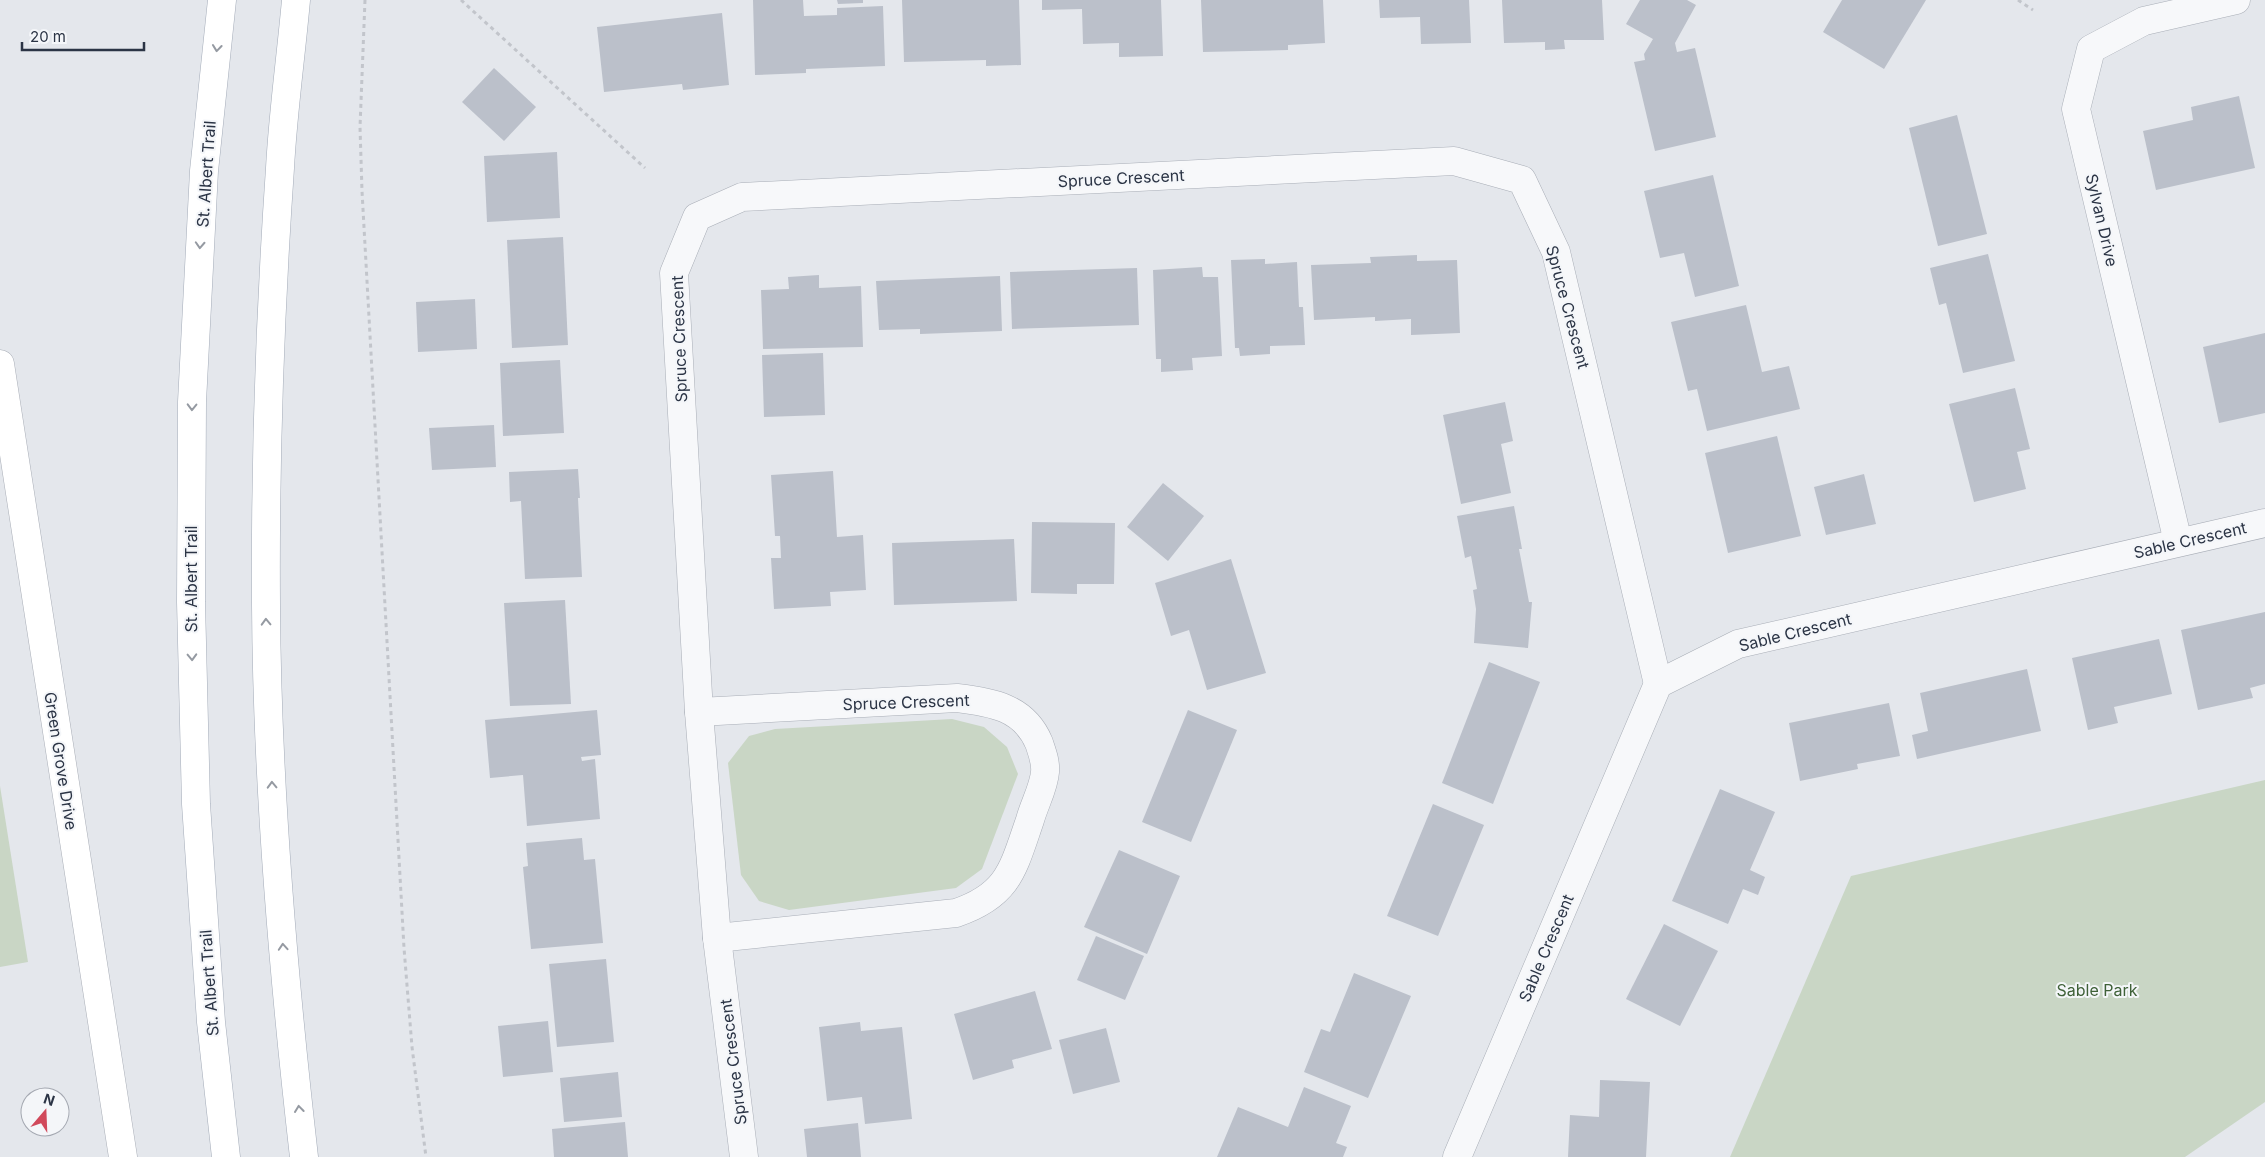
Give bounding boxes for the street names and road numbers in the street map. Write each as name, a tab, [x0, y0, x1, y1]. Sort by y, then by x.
street label: St. Albert Trail	[192, 120, 220, 228]
street label: Spruce Crescent	[1057, 165, 1185, 191]
street label: Sylvan Drive	[2082, 172, 2122, 268]
street label: Spruce Crescent	[1542, 243, 1594, 371]
street label: Spruce Crescent	[667, 275, 691, 403]
street label: Sable Crescent	[2132, 517, 2248, 563]
street label: St. Albert Trail	[181, 526, 201, 632]
street label: Sable Crescent	[1737, 608, 1853, 656]
street label: Spruce Crescent	[842, 690, 970, 714]
street label: Green Grove Drive	[40, 691, 82, 831]
street label: Sable Crescent	[1514, 891, 1578, 1005]
street label: St. Albert Trail	[195, 929, 223, 1037]
street label: Spruce Crescent	[715, 998, 751, 1126]

